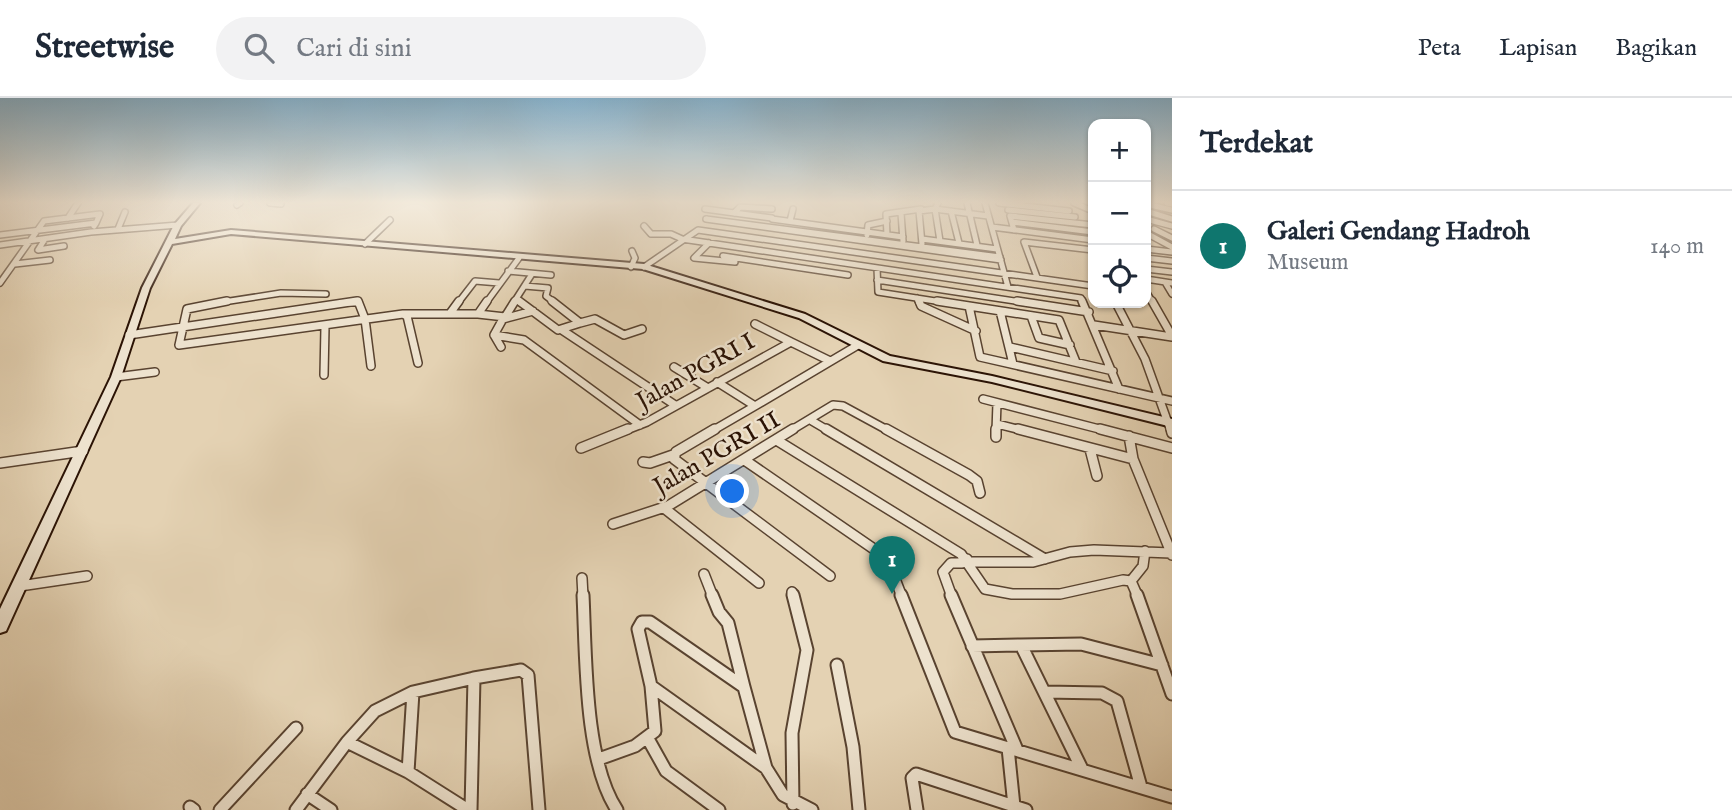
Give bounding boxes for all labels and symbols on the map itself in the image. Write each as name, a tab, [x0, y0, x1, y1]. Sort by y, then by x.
street label: Jalan PGRI I	[628, 327, 761, 419]
street label: Jalan PGRI II	[645, 405, 786, 504]
your location	[715, 474, 749, 508]
pin: 1	[869, 536, 915, 594]

